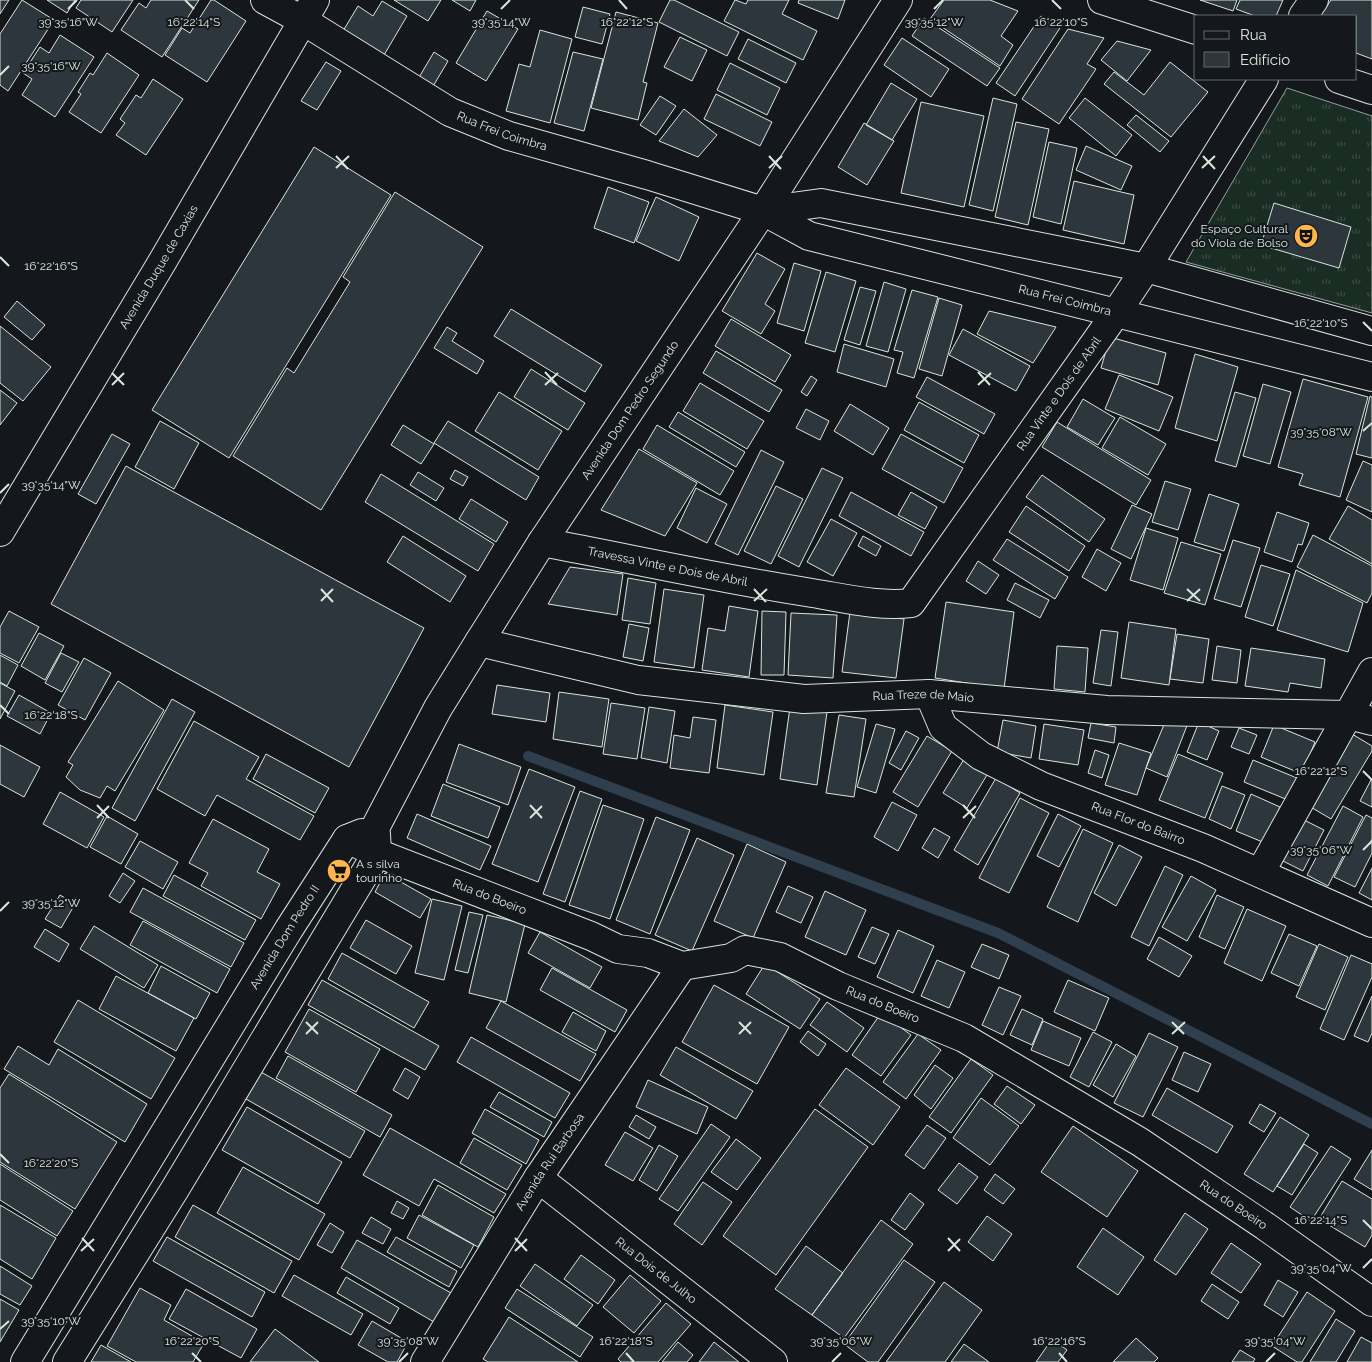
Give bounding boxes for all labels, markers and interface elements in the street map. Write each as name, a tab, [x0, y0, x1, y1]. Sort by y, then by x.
text: 39°35'16"W	[38, 15, 98, 29]
text: 16°22'14"S	[168, 15, 220, 29]
text: 39°35'14"W	[471, 15, 531, 29]
text: 16°22'12"S	[601, 15, 653, 29]
text: 39°35'12"W	[905, 15, 964, 29]
text: 16°22'10"S	[1034, 15, 1088, 29]
legend	[1194, 15, 1357, 80]
text: Rua	[1240, 26, 1267, 44]
text: Edifício	[1240, 51, 1290, 69]
text: 39°35'16"W	[21, 59, 81, 73]
street label: Rua Frei Coimbra	[455, 109, 549, 153]
street label: Avenida Duque de Caxias	[117, 202, 201, 331]
place label: Espaço Cultural do Viola de Bolso	[1191, 222, 1289, 250]
theatre icon: Espaço Cultural do Viola de Bolso	[1293, 223, 1319, 249]
text: 16°22'16"S	[24, 259, 78, 273]
street label: Rua Frei Coimbra	[1017, 282, 1113, 318]
text: 16°22'10"S	[1294, 316, 1348, 330]
street label: Rua Vinte e Dois de Abril	[1014, 333, 1104, 453]
street label: Avenida Dom Pedro Segundo	[579, 338, 681, 482]
text: 39°35'08"W	[1290, 425, 1352, 439]
text: 39°35'14"W	[21, 478, 81, 492]
street label: Travessa Vinte e Dois de Abril	[586, 544, 749, 589]
street label: Rua Treze de Maio	[872, 687, 975, 705]
text: 16°22'18"S	[24, 708, 78, 722]
text: 16°22'12"S	[1295, 764, 1347, 778]
street label: Rua Flor do Bairro	[1090, 799, 1187, 848]
text: 39°35'06"W	[1290, 843, 1352, 857]
place label: A s silva tourinho	[356, 857, 402, 885]
supermarket icon: A s silva tourinho	[326, 858, 352, 884]
street label: Rua do Boeiro	[451, 876, 529, 917]
street label: Avenida Dom Pedro II	[247, 883, 322, 991]
text: 39°35'12"W	[22, 896, 81, 910]
street label: Rua do Boeiro	[844, 983, 922, 1026]
street label: Avenida Rui Barbosa	[513, 1110, 587, 1213]
text: 16°22'20"S	[24, 1156, 78, 1170]
street label: Rua do Boeiro	[1197, 1177, 1270, 1232]
text: 16°22'14"S	[1295, 1213, 1347, 1227]
street label: Rua Dois de Julho	[613, 1234, 699, 1307]
text: 39°35'04"W	[1290, 1261, 1352, 1275]
text: 39°35'10"W	[21, 1314, 81, 1328]
text: 16°22'20"S	[165, 1334, 219, 1348]
text: 39°35'08"W	[377, 1334, 439, 1348]
text: 16°22'18"S	[599, 1334, 653, 1348]
text: 39°35'06"W	[810, 1334, 872, 1348]
text: 16°22'16"S	[1032, 1334, 1086, 1348]
text: 39°35'04"W	[1244, 1334, 1306, 1348]

